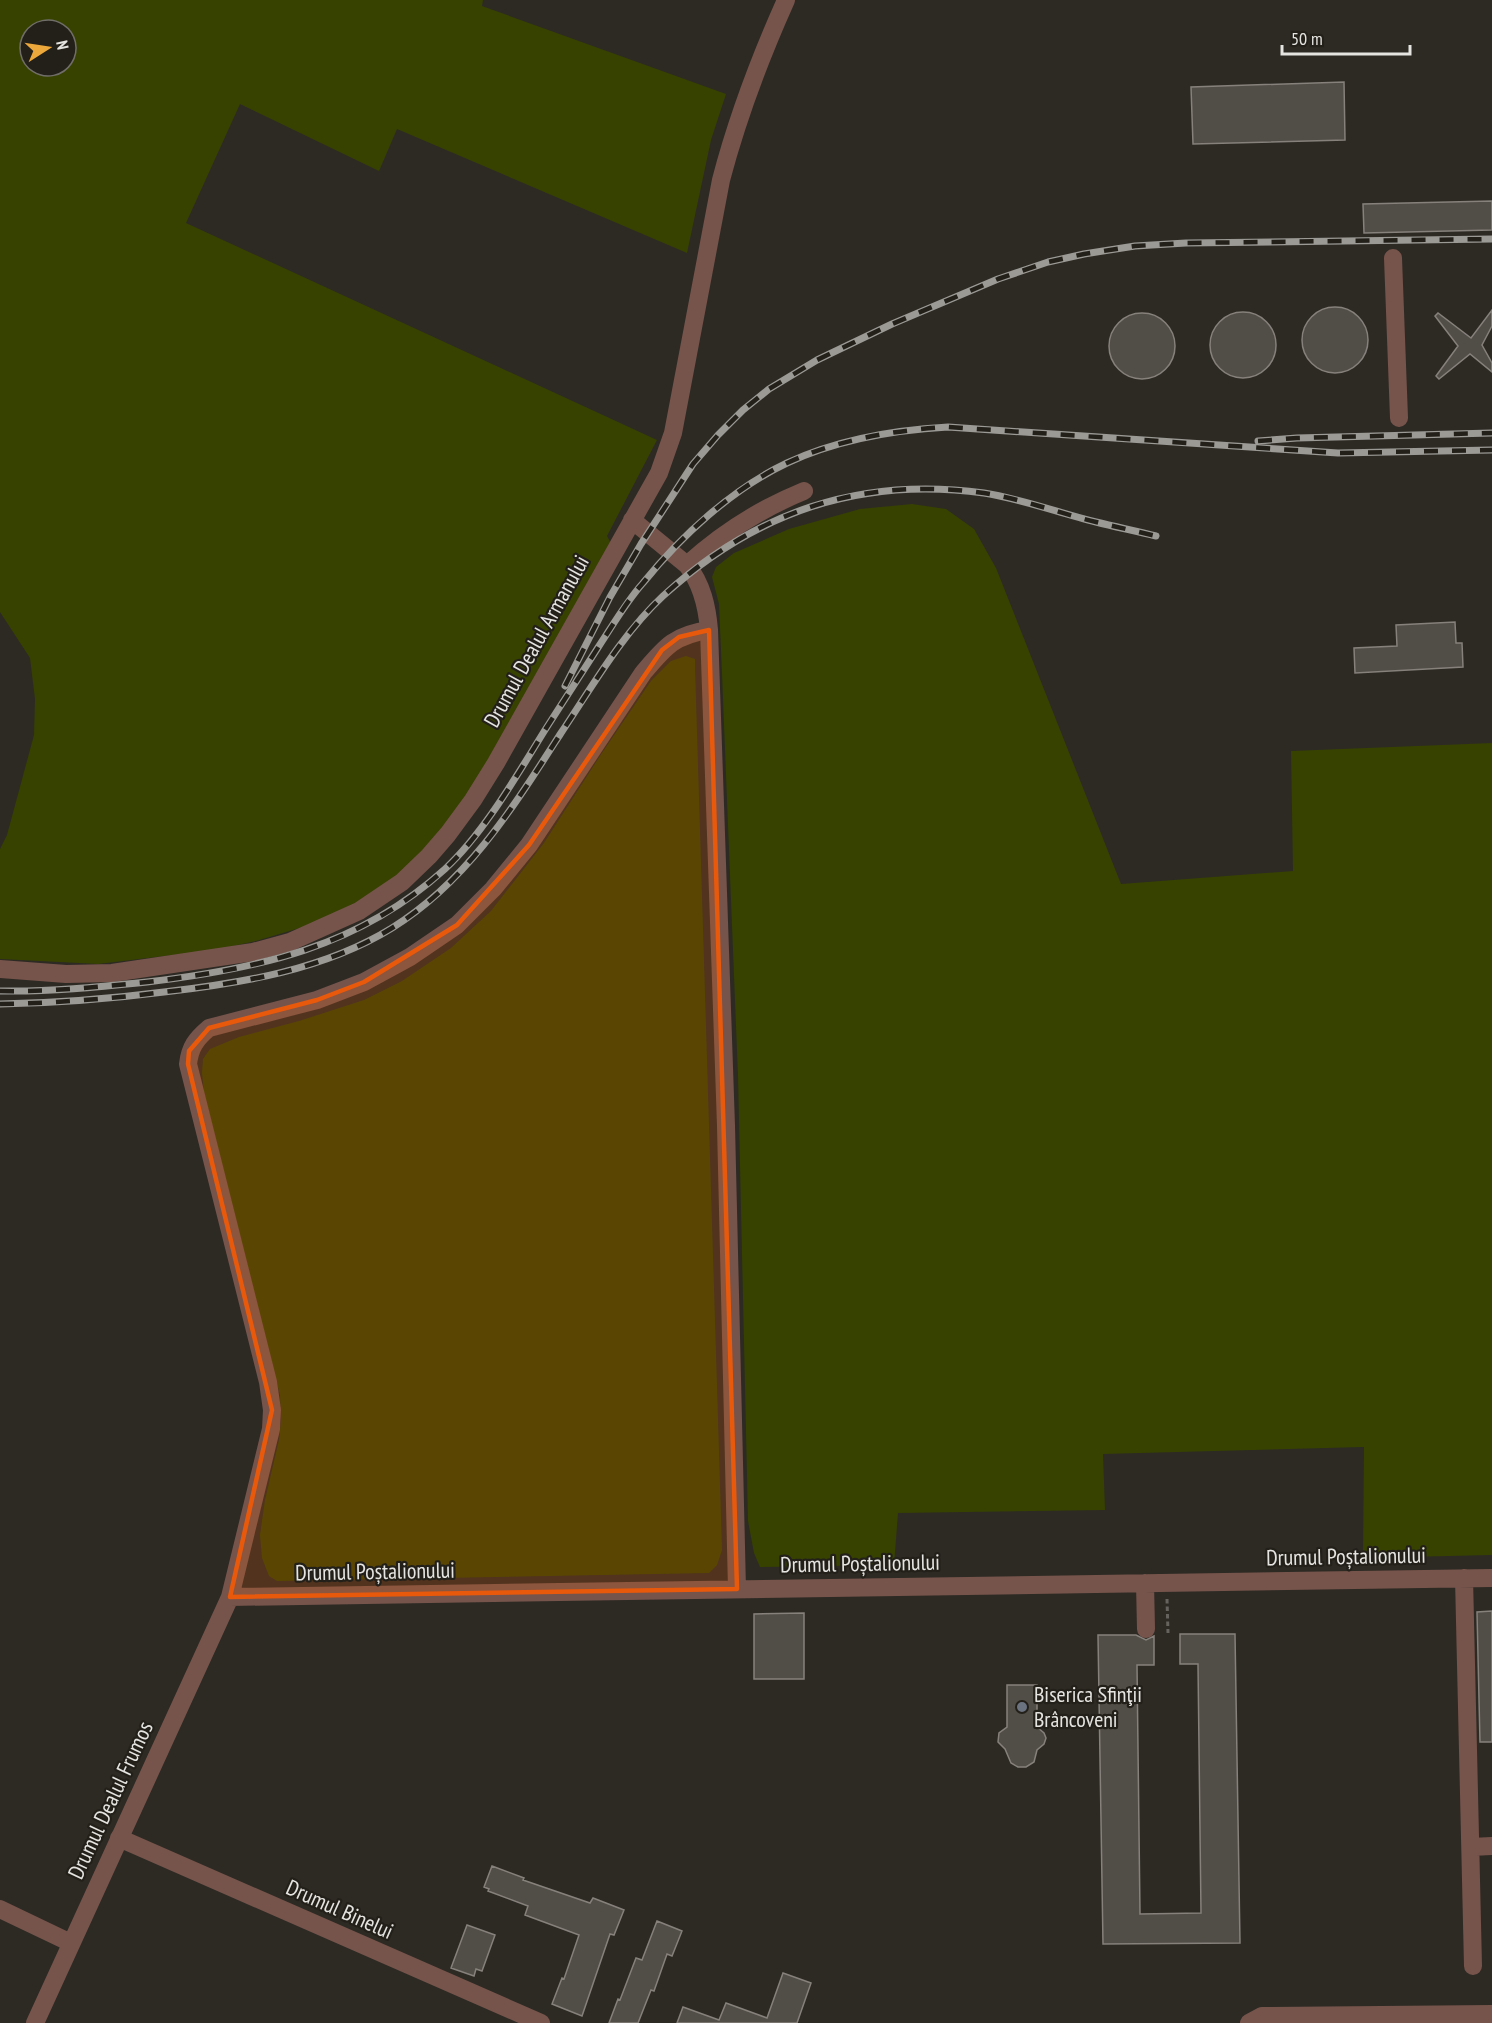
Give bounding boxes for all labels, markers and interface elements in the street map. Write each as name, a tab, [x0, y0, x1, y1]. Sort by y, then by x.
north arrow	[18, 18, 78, 78]
scale bar	[1282, 18, 1410, 56]
text: 50 m	[1291, 27, 1323, 50]
text: N	[52, 39, 73, 51]
street label: Drumul Dealul Armanului	[477, 550, 595, 732]
street label: Drumul Poștalionului	[1266, 1541, 1426, 1571]
street label: Drumul Poștalionului	[780, 1548, 940, 1578]
street label: Drumul Poștalionului	[295, 1556, 455, 1586]
place label: Biserica Sfinţii Brâncoveni	[1034, 1680, 1142, 1733]
marker: Biserica Sfinţii Brâncoveni	[1015, 1700, 1029, 1714]
street label: Drumul Dealul Frumos	[61, 1717, 159, 1883]
street label: Drumul Binelui	[282, 1873, 398, 1945]

